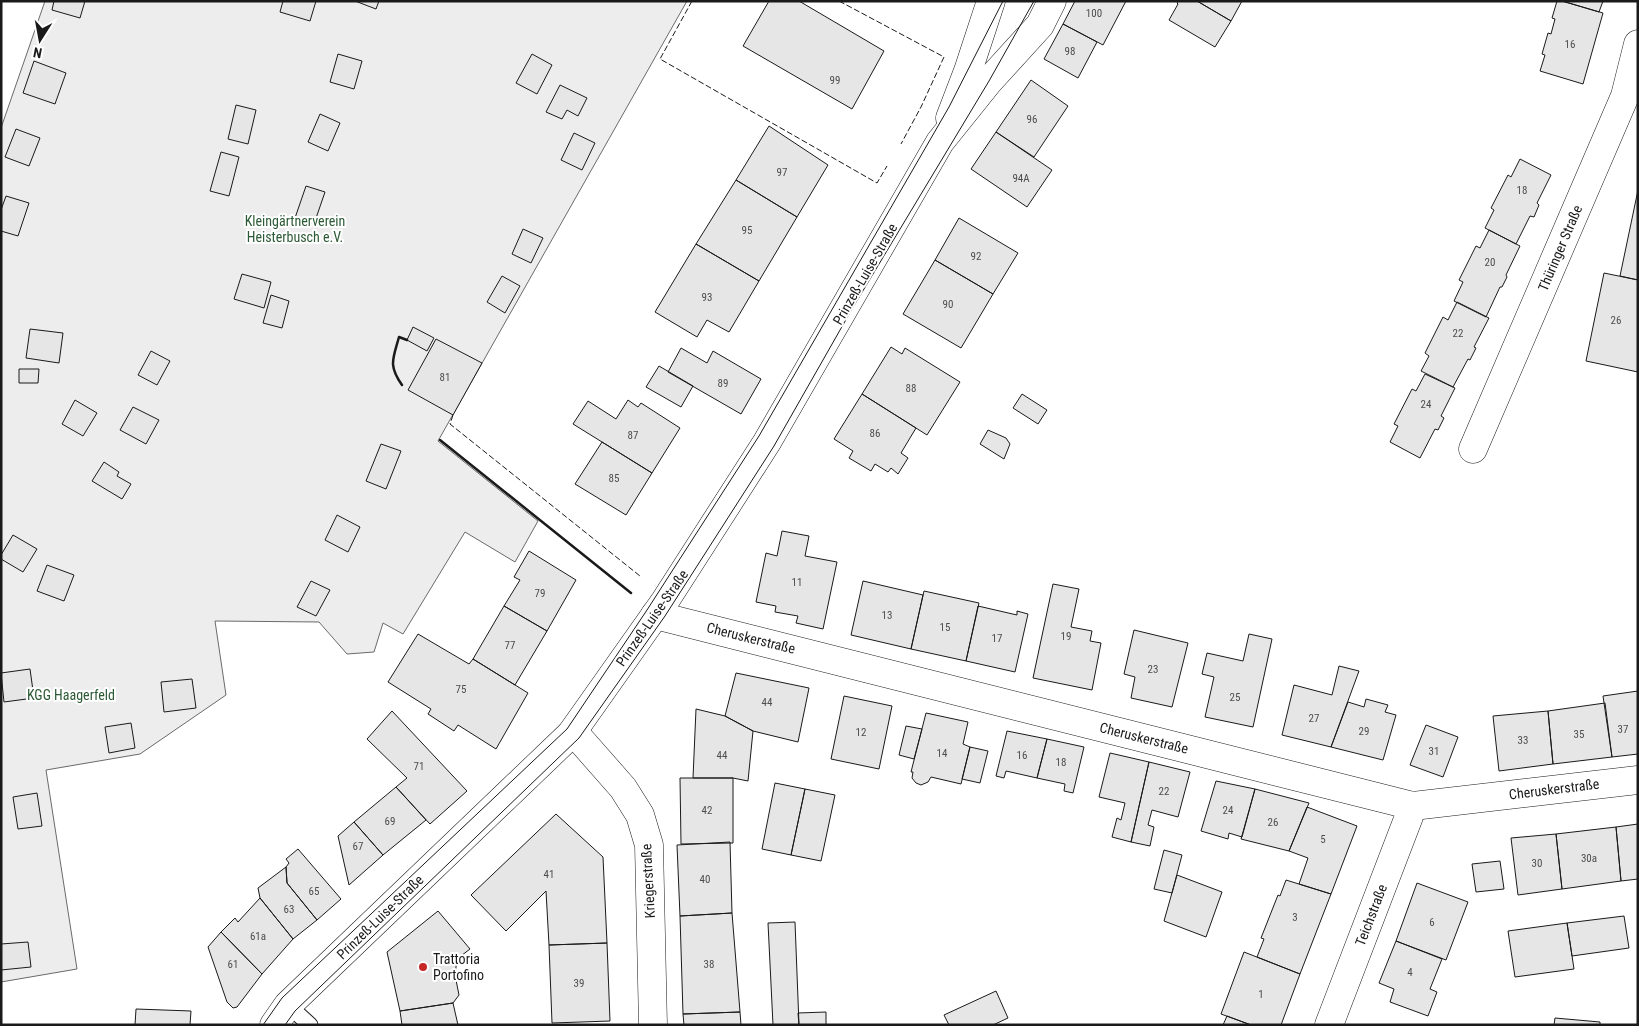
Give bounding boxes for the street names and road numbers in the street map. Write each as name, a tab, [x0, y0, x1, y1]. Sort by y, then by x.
street label: Thüringer Straße	[1535, 202, 1586, 293]
street label: Prinzeß-Luise-Straße	[830, 220, 901, 327]
street label: Prinzeß-Luise-Straße	[613, 566, 692, 669]
street label: Cheruskerstraße	[705, 619, 797, 657]
street label: Cheruskerstraße	[1098, 719, 1190, 757]
street label: Cheruskerstraße	[1508, 775, 1600, 802]
street label: Kriegerstraße	[638, 843, 658, 919]
street label: Prinzeß-Luise-Straße	[333, 871, 427, 962]
street label: Teichstraße	[1352, 882, 1390, 948]

